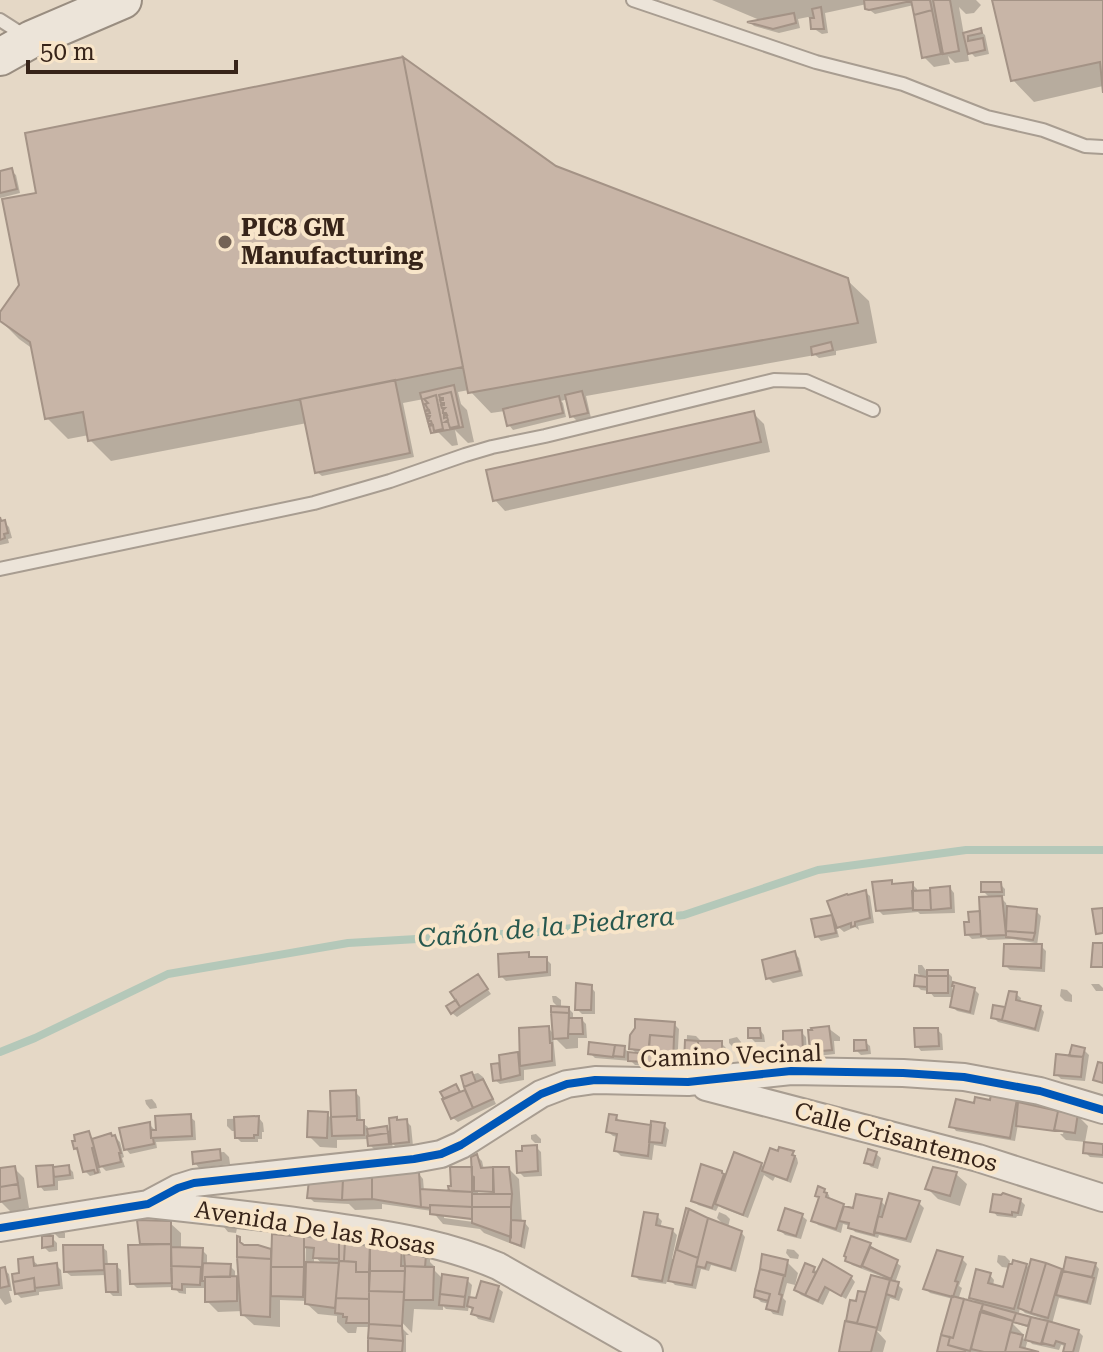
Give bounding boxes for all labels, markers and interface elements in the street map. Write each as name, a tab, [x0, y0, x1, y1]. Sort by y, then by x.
scale bar	[28, 24, 236, 74]
text: 50 m	[40, 38, 95, 66]
place label: PIC8 GM Manufacturing	[241, 214, 424, 270]
marker: PIC8 GM Manufacturing	[216, 233, 234, 251]
water label: Cañón de la Piedrera	[416, 901, 676, 953]
street label: Camino Vecinal	[640, 1039, 822, 1073]
street label: Calle Crisantemos	[791, 1096, 1001, 1178]
street label: Avenida De las Rosas	[193, 1195, 437, 1261]

